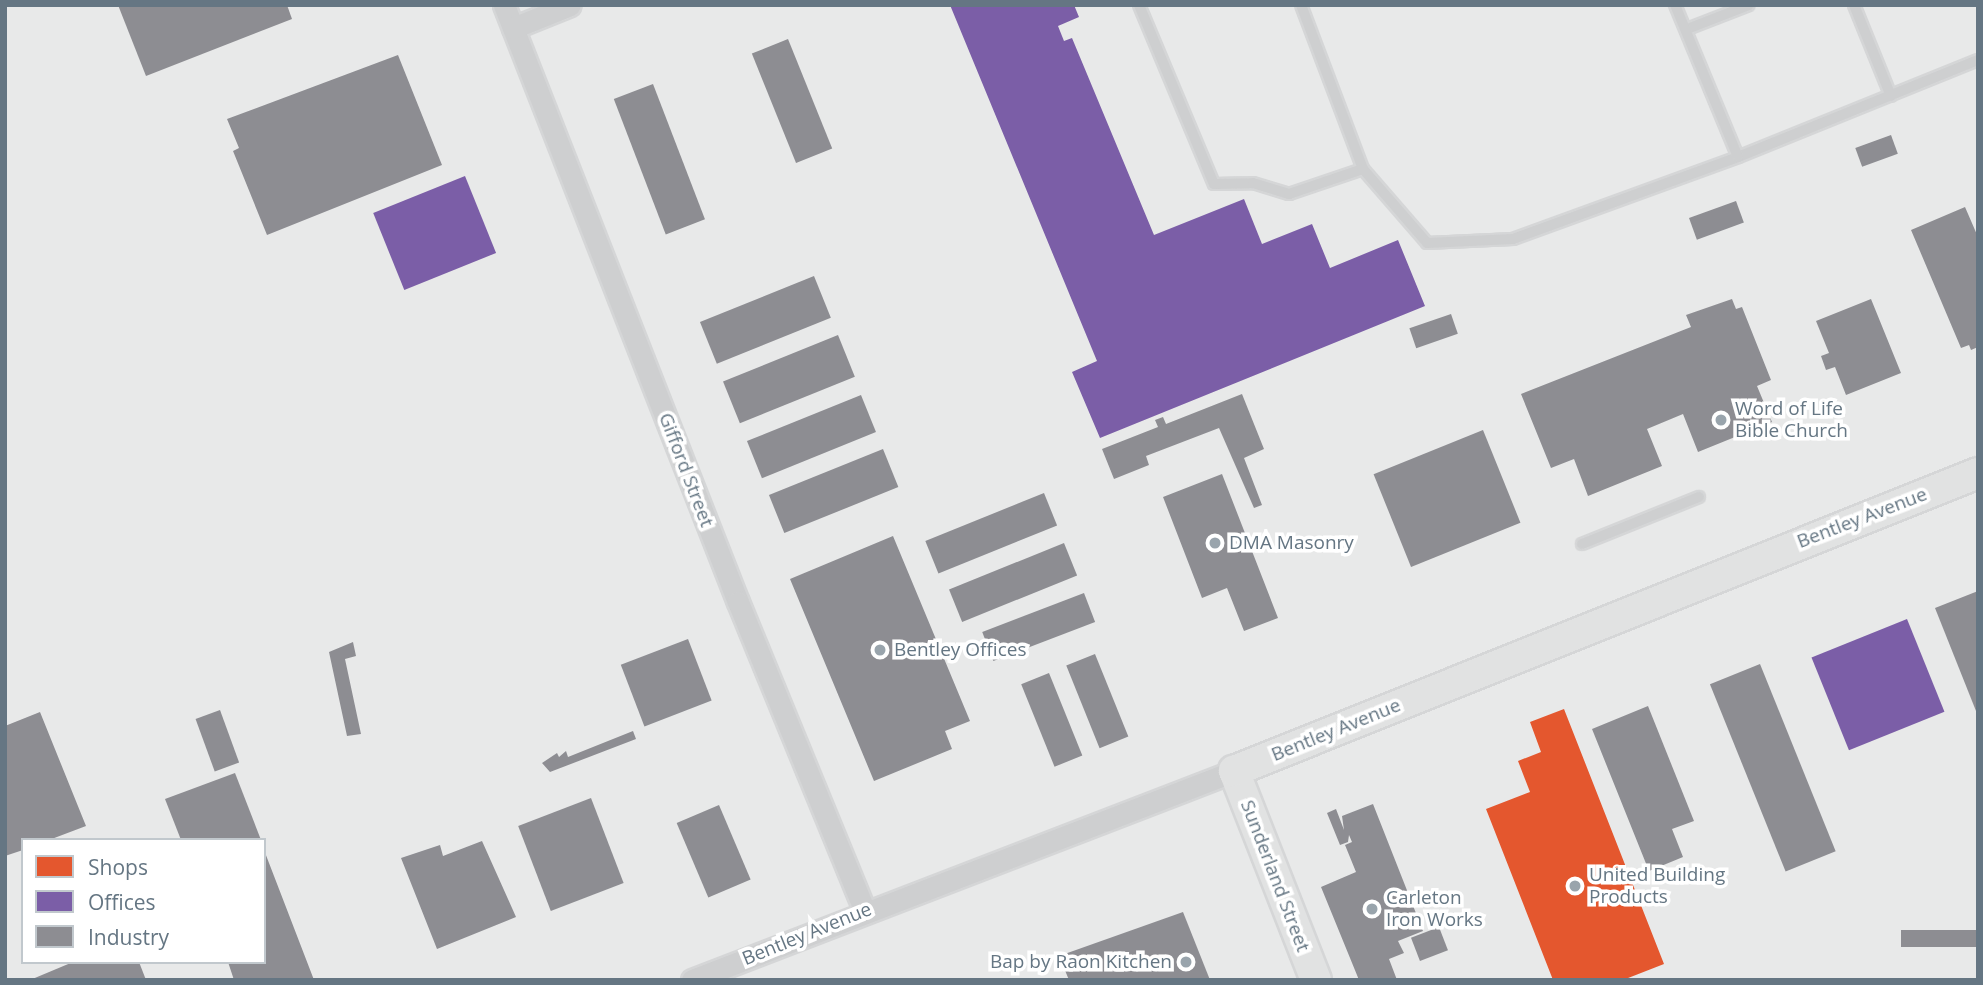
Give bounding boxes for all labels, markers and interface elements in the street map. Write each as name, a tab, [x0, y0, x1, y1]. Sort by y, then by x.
place label: Word of Life Bible Church	[1735, 398, 1848, 442]
street label: Gifford Street	[654, 410, 718, 530]
marker: Word of Life Bible Church	[1713, 412, 1729, 428]
street label: Bentley Avenue	[1794, 483, 1930, 553]
place label: DMA Masonry	[1229, 532, 1354, 554]
marker: DMA Masonry	[1207, 535, 1223, 551]
place label: Bentley Offices	[894, 639, 1026, 661]
marker: Bentley Offices	[872, 642, 888, 658]
street label: Bentley Avenue	[1268, 694, 1404, 766]
street label: Sunderland Street	[1236, 797, 1314, 955]
legend	[21, 838, 266, 964]
text: Shops	[88, 853, 148, 881]
place label: United Building Products	[1589, 864, 1725, 908]
marker: United Building Products	[1567, 878, 1583, 894]
place label: Carleton Iron Works	[1386, 887, 1483, 931]
text: Offices	[88, 888, 156, 916]
street label: Bentley Avenue	[739, 898, 875, 970]
marker: Carleton Iron Works	[1364, 901, 1380, 917]
text: Industry	[88, 923, 169, 951]
place label: Bap by Raon Kitchen	[990, 951, 1172, 973]
marker: Bap by Raon Kitchen	[1178, 954, 1194, 970]

